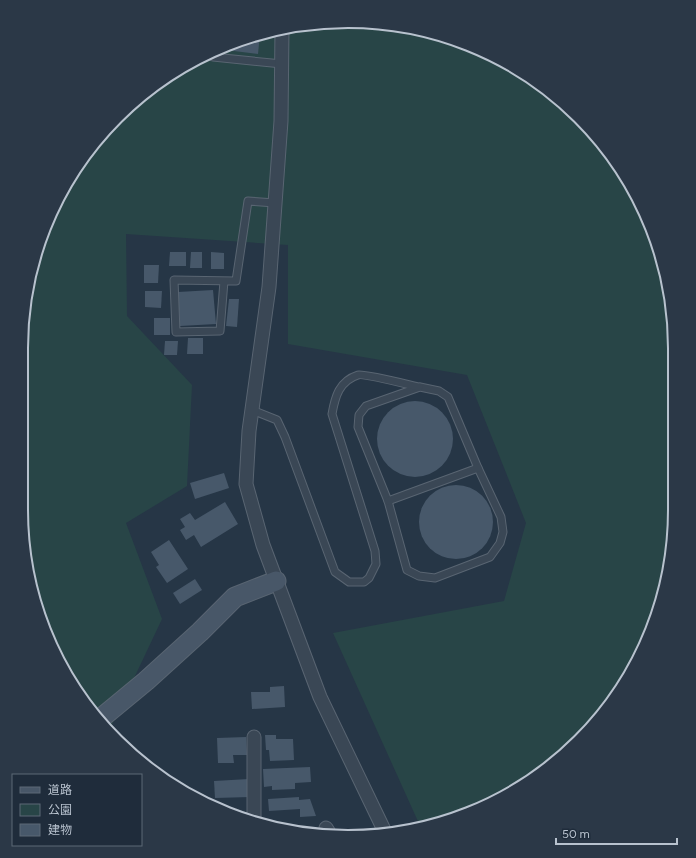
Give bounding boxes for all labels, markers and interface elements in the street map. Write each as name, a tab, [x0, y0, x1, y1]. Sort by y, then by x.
legend	[12, 774, 142, 846]
text: 道路	[48, 783, 72, 797]
text: 公園	[48, 803, 72, 817]
scale bar	[556, 820, 677, 846]
text: 建物	[48, 823, 72, 837]
text: 50 m	[562, 827, 590, 841]

